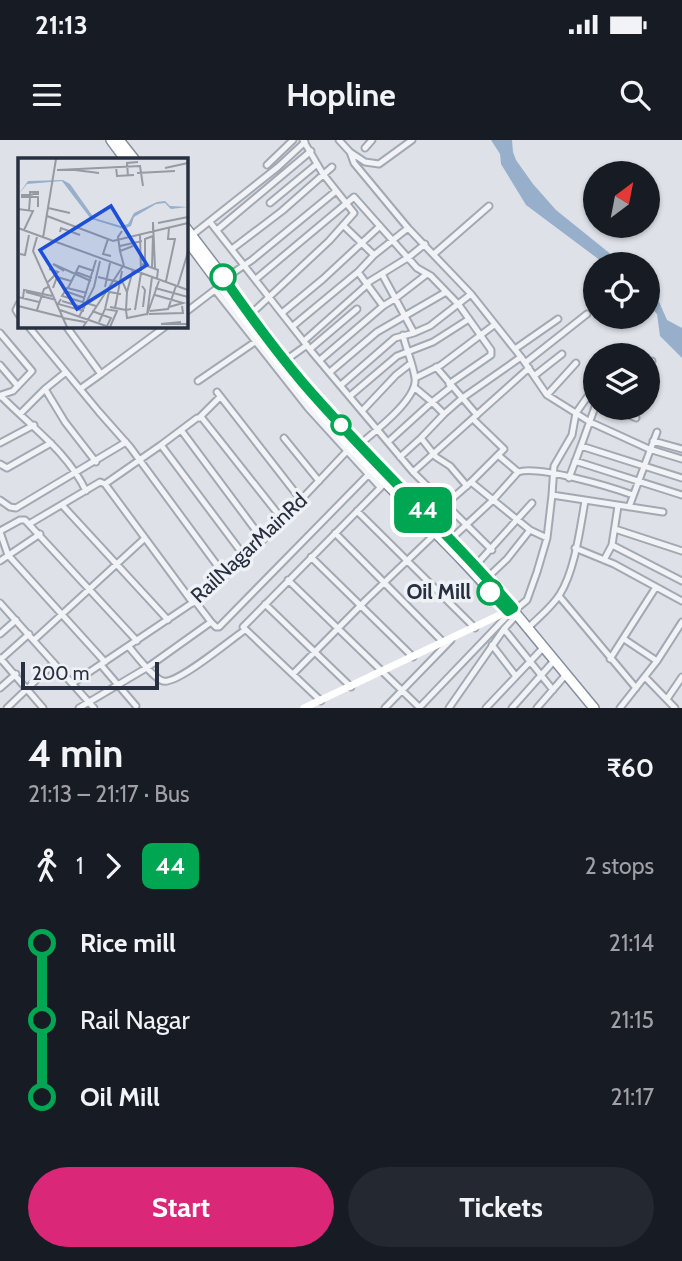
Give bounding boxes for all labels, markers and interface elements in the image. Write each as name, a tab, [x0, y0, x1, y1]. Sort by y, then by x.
text: 21:13	[35, 9, 88, 41]
text: Hopline	[286, 75, 396, 114]
icon: menu	[28, 76, 66, 114]
icon: search	[616, 76, 654, 114]
inset map	[18, 158, 187, 327]
north arrow	[583, 161, 660, 238]
map controls	[583, 161, 660, 420]
button: locate	[583, 252, 660, 329]
unlabelled marker	[210, 264, 236, 290]
button: layers	[583, 343, 660, 420]
unlabelled marker	[331, 415, 351, 435]
street label: RailNagarMainRd	[185, 487, 312, 608]
line badge: 44	[392, 487, 454, 533]
text: 44	[408, 495, 438, 524]
place label: Oil Mill	[407, 579, 471, 604]
marker: Oil Mill	[477, 579, 503, 605]
scale bar	[21, 659, 159, 691]
text: 200 m	[32, 662, 89, 685]
text: 4 min	[28, 730, 123, 777]
text: ₹60	[607, 752, 654, 784]
text: 21:13 – 21:17 · Bus	[28, 780, 190, 808]
icon: walk	[28, 847, 66, 885]
icon: forward	[94, 847, 132, 885]
text: 44	[156, 851, 185, 880]
text: 1	[76, 852, 84, 880]
text: 2 stops	[585, 852, 654, 880]
text: Rice mill	[80, 927, 176, 959]
text: 21:14	[609, 929, 654, 957]
text: Rail Nagar	[80, 1004, 190, 1036]
text: 21:15	[610, 1006, 654, 1034]
text: Oil Mill	[80, 1081, 160, 1113]
text: 21:17	[611, 1083, 654, 1111]
button: Start	[28, 1167, 334, 1247]
button: Tickets	[348, 1167, 654, 1247]

